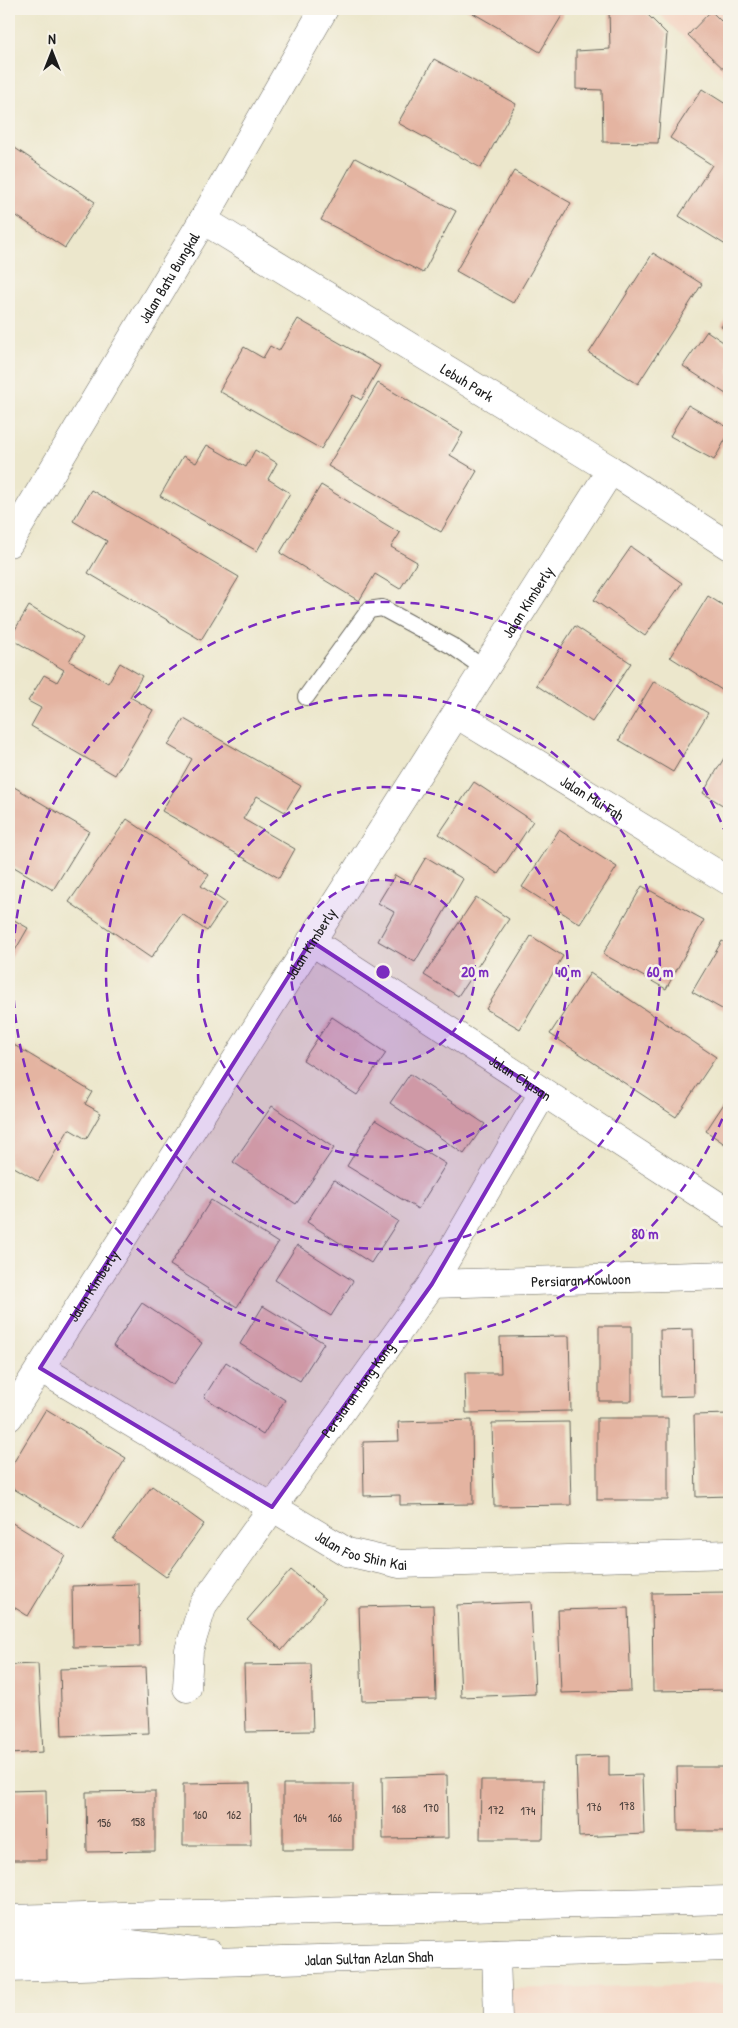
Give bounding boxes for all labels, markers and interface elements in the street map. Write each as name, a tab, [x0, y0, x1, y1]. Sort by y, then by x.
north arrow	[28, 28, 78, 78]
text: N	[48, 29, 56, 48]
street label: Jalan Batu Bungkal	[133, 228, 204, 327]
street label: Lebuh Park	[437, 358, 498, 406]
street label: Jalan Kimberly	[497, 562, 558, 642]
street label: Jalan Mui Fah	[557, 770, 628, 825]
street label: Jalan Kimberly	[279, 904, 341, 984]
text: 20 m	[461, 961, 489, 982]
text: 40 m	[555, 961, 581, 982]
text: 60 m	[647, 961, 673, 982]
centre of rings	[374, 963, 392, 981]
street label: Jalan Chusan	[485, 1049, 556, 1106]
text: 80 m	[632, 1223, 658, 1244]
street label: Jalan Kimberly	[62, 1245, 123, 1325]
street label: Persiaran Kowloon	[531, 1267, 631, 1291]
street label: Persiaran Hong Kong	[315, 1337, 398, 1442]
street label: Jalan Foo Shin Kai	[311, 1525, 407, 1575]
house number: 178	[619, 1797, 635, 1814]
house number: 176	[586, 1798, 602, 1815]
house number: 170	[423, 1799, 439, 1816]
house number: 168	[392, 1800, 406, 1817]
house number: 172	[488, 1801, 504, 1818]
house number: 174	[521, 1802, 536, 1819]
house number: 160	[193, 1806, 207, 1823]
house number: 162	[227, 1806, 242, 1823]
house number: 164	[293, 1809, 307, 1826]
house number: 166	[328, 1809, 342, 1826]
house number: 158	[131, 1813, 145, 1830]
house number: 156	[97, 1814, 111, 1831]
street label: Jalan Sultan Azlan Shah	[304, 1945, 434, 1970]

